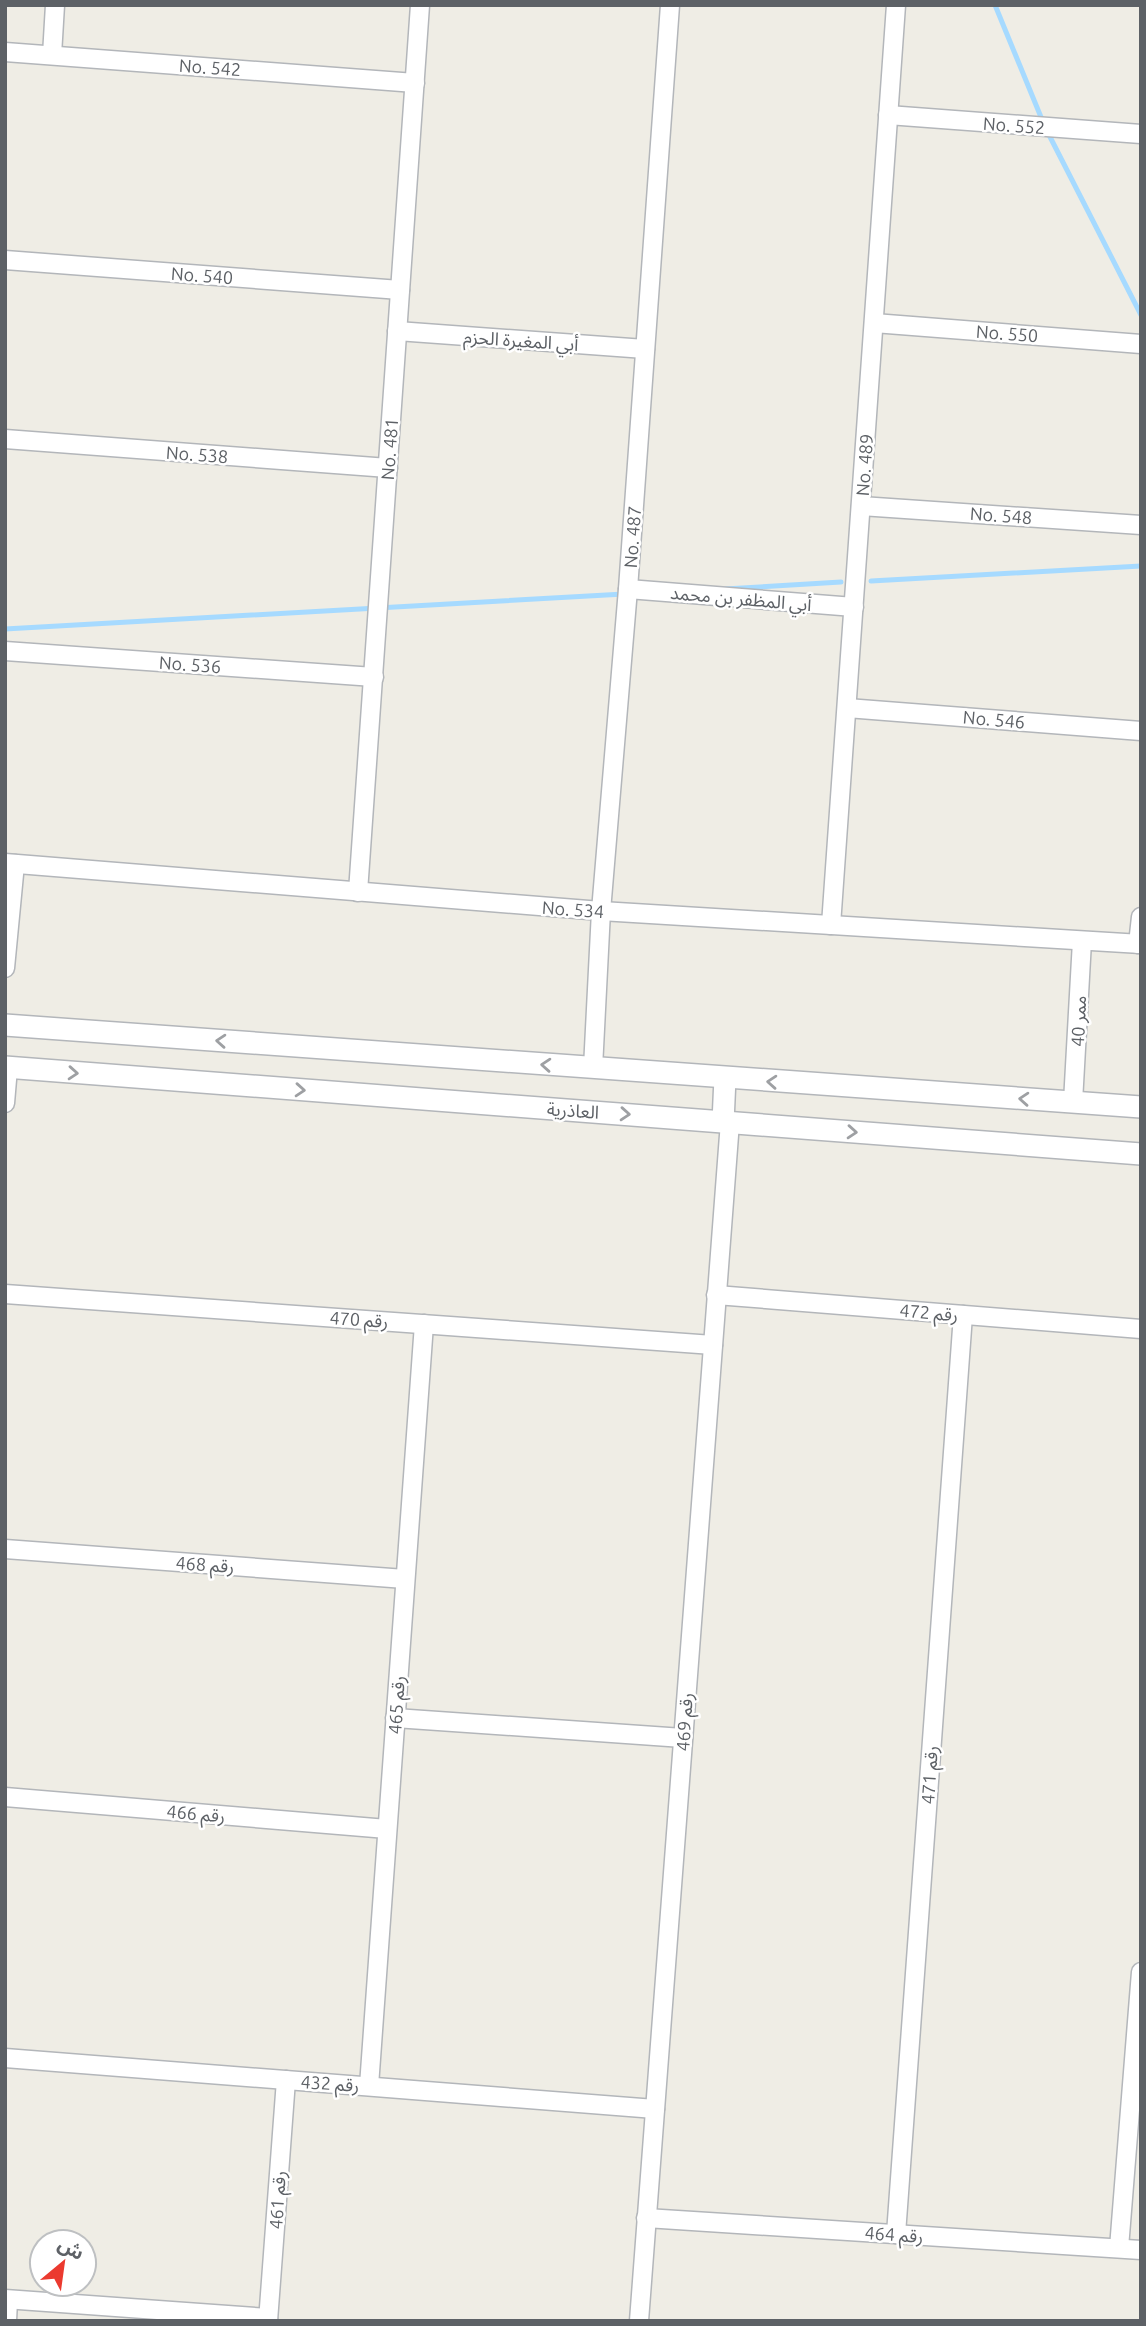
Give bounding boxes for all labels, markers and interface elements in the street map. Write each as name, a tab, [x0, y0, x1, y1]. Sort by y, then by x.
street label: No. 542	[178, 55, 242, 79]
street label: No. 552	[982, 113, 1046, 137]
street label: No. 540	[170, 263, 234, 287]
street label: No. 550	[975, 321, 1039, 345]
street label: أبي المغيرة الحزم	[462, 326, 579, 359]
street label: No. 481	[377, 417, 401, 481]
street label: No. 489	[852, 433, 876, 497]
street label: No. 538	[165, 442, 229, 466]
street label: No. 548	[969, 503, 1033, 527]
street label: No. 487	[620, 505, 644, 569]
street label: أبي المظفر بن محمد	[669, 582, 813, 618]
street label: No. 536	[158, 652, 222, 676]
street label: No. 546	[962, 706, 1026, 732]
street label: No. 534	[541, 897, 605, 921]
street label: ممر 40	[1067, 995, 1091, 1047]
one-way arrow	[215, 1033, 226, 1048]
one-way arrow	[540, 1057, 551, 1072]
one-way arrow	[68, 1065, 79, 1080]
one-way arrow	[767, 1074, 778, 1089]
one-way arrow	[295, 1082, 306, 1097]
one-way arrow	[1018, 1091, 1029, 1106]
street label: العاذرية	[546, 1098, 600, 1124]
one-way arrow	[620, 1106, 631, 1121]
one-way arrow	[846, 1124, 857, 1139]
street label: رقم 472	[898, 1299, 959, 1329]
street label: رقم 470	[329, 1307, 389, 1335]
street label: رقم 468	[175, 1552, 235, 1580]
street label: رقم 465	[384, 1675, 412, 1735]
street label: رقم 469	[672, 1692, 700, 1752]
street label: رقم 471	[917, 1745, 945, 1805]
street label: رقم 466	[165, 1800, 226, 1830]
street label: رقم 432	[300, 2071, 360, 2099]
street label: رقم 461	[265, 2170, 293, 2230]
street label: رقم 464	[864, 2222, 924, 2250]
north arrow	[28, 2228, 98, 2298]
text: ش	[55, 2232, 88, 2264]

